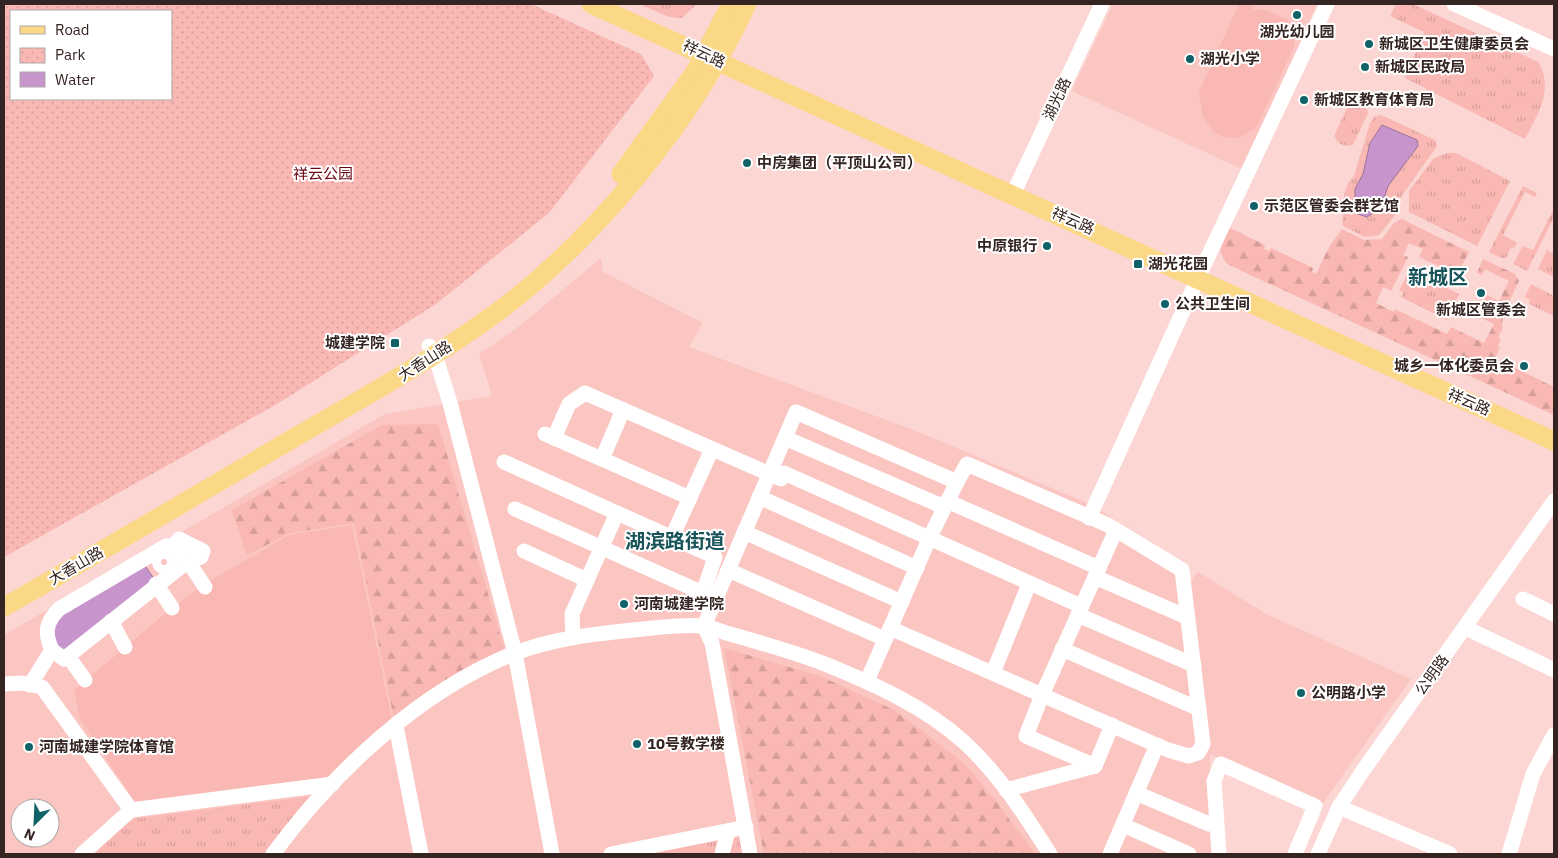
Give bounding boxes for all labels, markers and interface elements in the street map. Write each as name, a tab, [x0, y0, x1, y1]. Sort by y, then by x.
marker: 湖光幼儿园	[1291, 9, 1303, 21]
legend	[10, 10, 172, 100]
text: Road	[55, 20, 90, 39]
place label: 湖光幼儿园	[1259, 22, 1335, 41]
place label: 新城区卫生健康委员会	[1379, 34, 1529, 53]
street label: 祥云路	[680, 35, 729, 72]
marker: 新城区卫生健康委员会	[1363, 38, 1375, 50]
text: Park	[55, 45, 85, 64]
place label: 湖光小学	[1200, 49, 1260, 68]
marker: 湖光小学	[1184, 53, 1196, 65]
place label: 新城区民政局	[1375, 57, 1465, 76]
marker: 新城区民政局	[1359, 61, 1371, 73]
text: Water	[55, 70, 96, 89]
street label: 湖光路	[1038, 74, 1075, 123]
place label: 新城区教育体育局	[1314, 90, 1434, 109]
marker: 新城区教育体育局	[1298, 94, 1310, 106]
place label: 中房集团（平顶山公司）	[757, 153, 922, 172]
marker: 中房集团（平顶山公司）	[741, 157, 753, 169]
park label: 祥云公园	[293, 164, 353, 183]
place label: 示范区管委会群艺馆	[1264, 196, 1399, 215]
marker: 示范区管委会群艺馆	[1248, 200, 1260, 212]
street label: 祥云路	[1049, 203, 1098, 238]
place label: 中原银行	[977, 236, 1037, 255]
marker: 中原银行	[1041, 240, 1053, 252]
place label: 湖光花园	[1148, 254, 1208, 273]
marker: 湖光花园	[1132, 258, 1144, 270]
district label: 新城区	[1408, 263, 1468, 290]
marker: 新城区管委会	[1475, 287, 1487, 299]
place label: 公共卫生间	[1175, 294, 1250, 313]
marker: 公共卫生间	[1159, 298, 1171, 310]
place label: 新城区管委会	[1436, 300, 1526, 319]
place label: 城建学院	[325, 333, 385, 352]
street label: 大香山路	[394, 336, 455, 385]
marker: 城建学院	[389, 337, 401, 349]
place label: 城乡一体化委员会	[1394, 356, 1514, 375]
marker: 城乡一体化委员会	[1518, 360, 1530, 372]
street label: 祥云路	[1445, 384, 1494, 419]
district label: 湖滨路街道	[625, 527, 725, 554]
street label: 大香山路	[45, 542, 106, 589]
place label: 河南城建学院	[634, 594, 724, 613]
marker: 河南城建学院	[618, 598, 630, 610]
street label: 公明路	[1411, 651, 1453, 698]
place label: 公明路小学	[1311, 683, 1386, 702]
marker: 公明路小学	[1295, 687, 1307, 699]
place label: 10号教学楼	[647, 734, 725, 753]
place label: 河南城建学院体育馆	[39, 737, 174, 756]
marker: 10号教学楼	[631, 738, 643, 750]
marker: 河南城建学院体育馆	[23, 741, 35, 753]
north arrow	[10, 798, 60, 848]
text: N	[21, 825, 38, 845]

